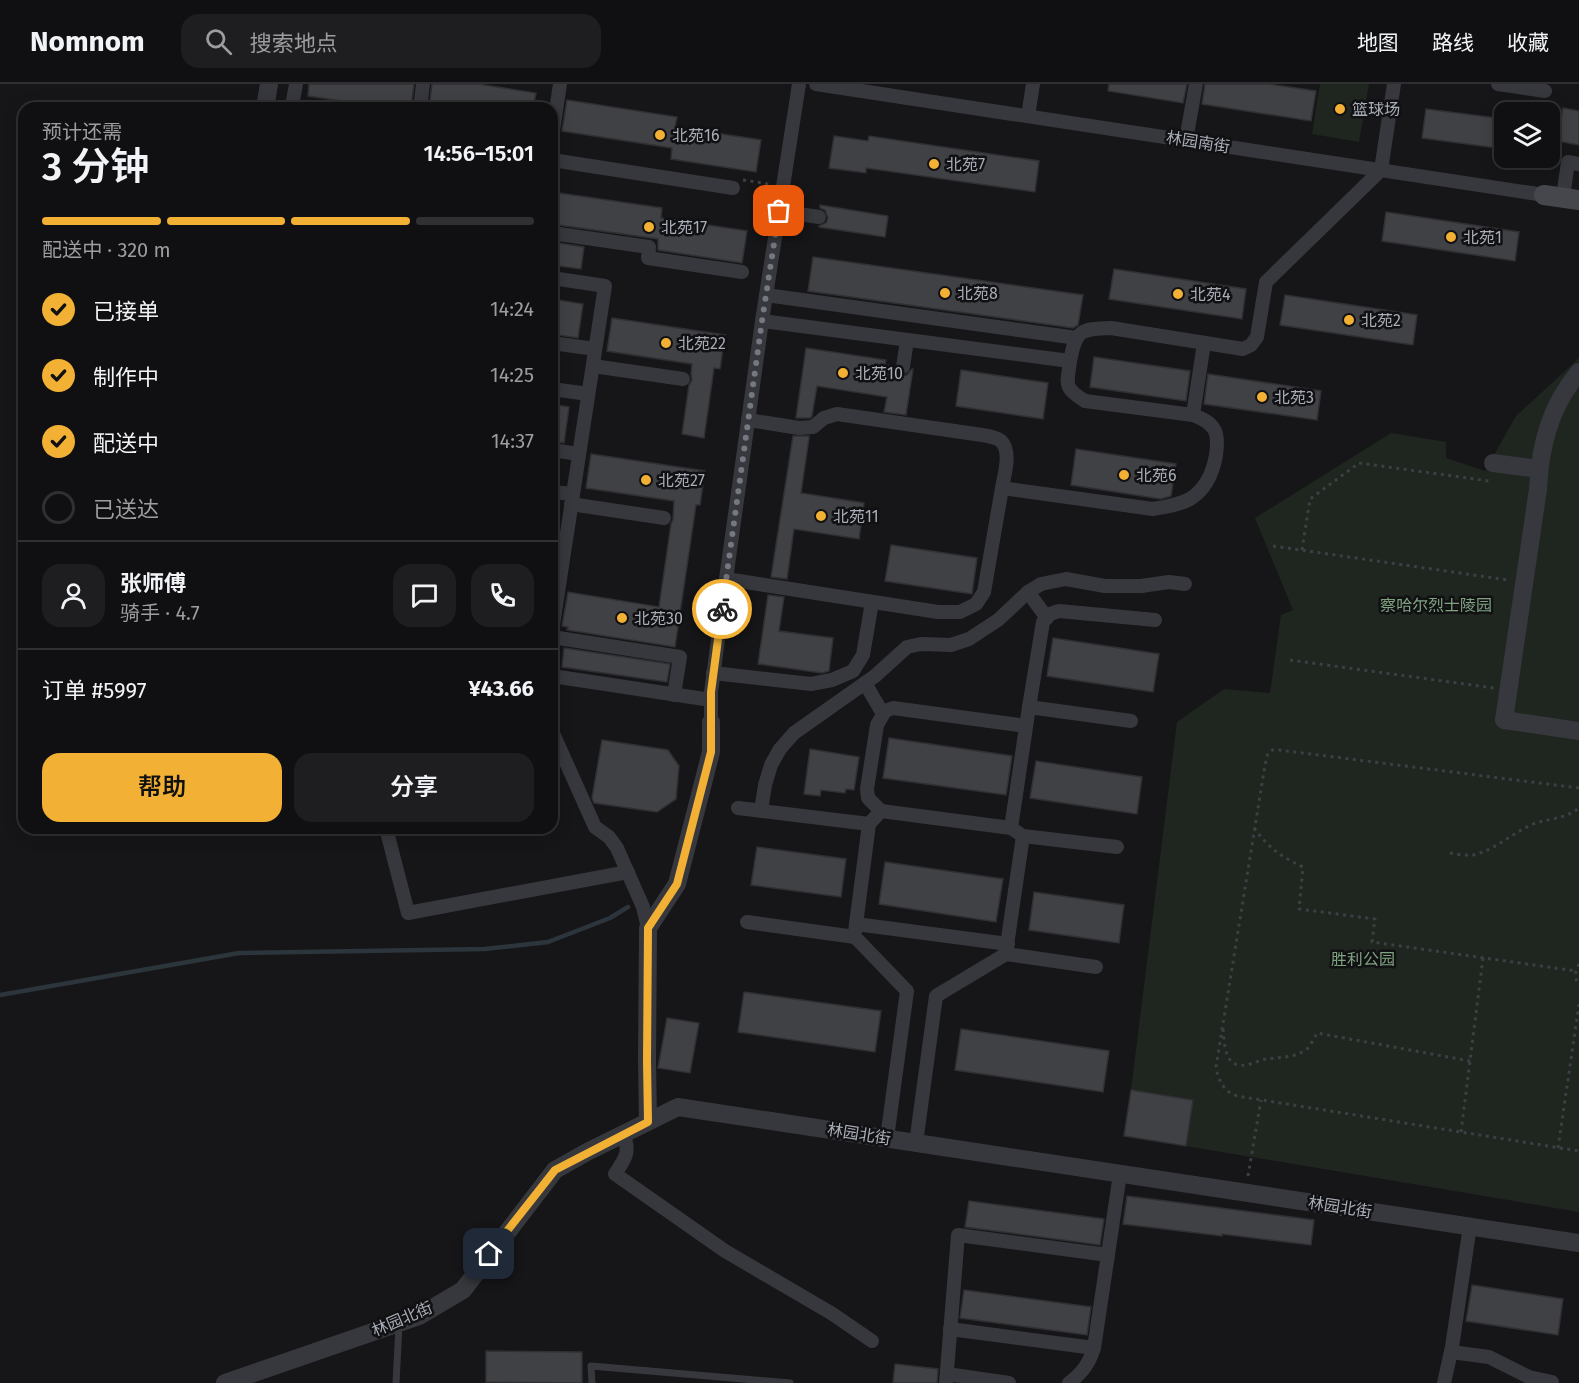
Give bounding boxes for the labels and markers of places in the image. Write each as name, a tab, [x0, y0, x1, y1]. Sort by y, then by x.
place label: 篮球场	[1352, 100, 1400, 119]
marker: 篮球场	[1333, 102, 1347, 116]
place label: 北苑16	[672, 126, 719, 145]
marker: 北苑16	[653, 128, 667, 142]
place label: 北苑7	[946, 155, 985, 174]
marker: 北苑7	[927, 157, 941, 171]
pin	[753, 185, 804, 236]
place label: 北苑17	[661, 218, 707, 237]
marker: 北苑17	[642, 220, 656, 234]
place label: 北苑1	[1463, 228, 1502, 247]
marker: 北苑1	[1444, 230, 1458, 244]
place label: 北苑8	[957, 284, 998, 303]
place label: 北苑4	[1190, 285, 1231, 304]
marker: 北苑8	[938, 286, 952, 300]
marker: 北苑4	[1171, 287, 1185, 301]
place label: 北苑2	[1361, 311, 1401, 330]
marker: 北苑2	[1342, 313, 1356, 327]
place label: 北苑22	[678, 334, 726, 353]
marker: 北苑22	[659, 336, 673, 350]
place label: 北苑10	[855, 364, 903, 383]
marker: 北苑10	[836, 366, 850, 380]
place label: 北苑3	[1274, 388, 1314, 407]
marker: 北苑3	[1255, 390, 1269, 404]
place label: 北苑6	[1136, 466, 1177, 485]
marker: 北苑6	[1117, 468, 1131, 482]
place label: 北苑27	[658, 471, 705, 490]
marker: 北苑27	[639, 473, 653, 487]
place label: 北苑11	[833, 507, 879, 526]
marker: 北苑11	[814, 509, 828, 523]
place label: 北苑30	[634, 609, 683, 628]
marker: 北苑30	[615, 611, 629, 625]
pin	[463, 1228, 514, 1279]

